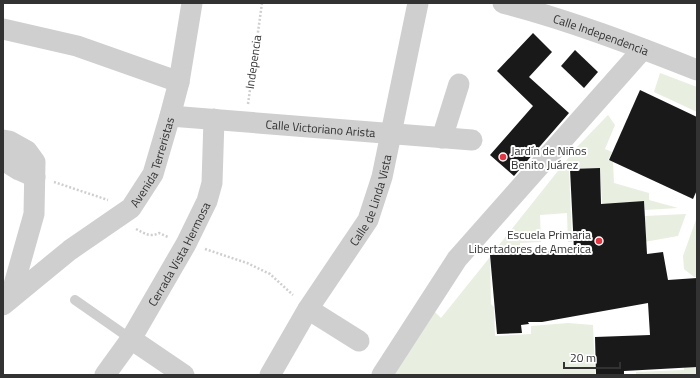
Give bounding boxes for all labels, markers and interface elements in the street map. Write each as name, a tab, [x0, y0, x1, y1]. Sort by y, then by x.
street label: Calle Independencia	[551, 9, 652, 60]
street label: Indepencia	[240, 34, 266, 90]
street label: Avenida Terreristas	[125, 114, 179, 211]
street label: Calle Victoriano Arista	[265, 114, 376, 142]
place label: Jardín de Niños Benito Juárez	[511, 141, 587, 174]
marker: Jardín de Niños Benito Juárez	[498, 152, 508, 162]
street label: Calle de Linda Vista	[344, 153, 396, 249]
street label: Cerrada Vista Hermosa	[143, 199, 215, 310]
place label: Escuela Primaria Libertadores de America	[469, 225, 591, 258]
marker: Escuela Primaria Libertadores de America	[594, 236, 604, 246]
scale bar	[564, 344, 620, 370]
text: 20 m	[570, 348, 596, 367]

